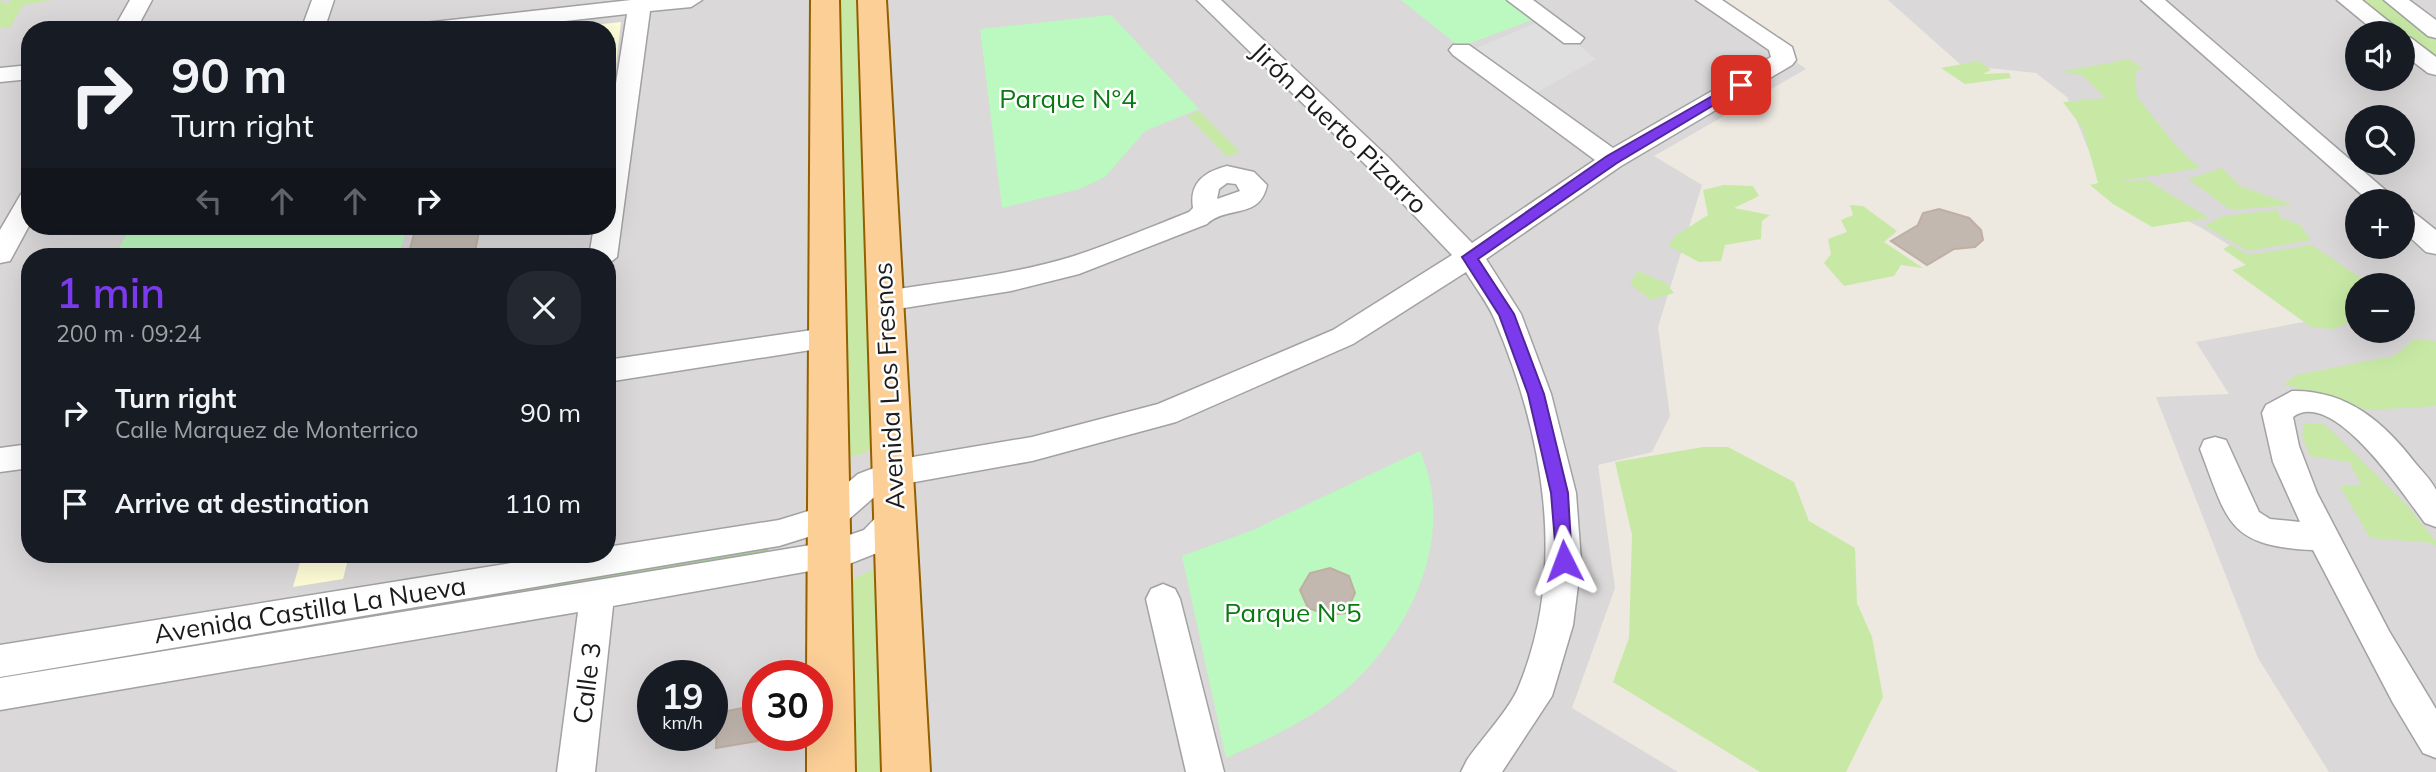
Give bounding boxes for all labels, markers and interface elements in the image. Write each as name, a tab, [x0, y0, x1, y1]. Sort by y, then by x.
map controls	[2345, 21, 2415, 343]
button: sound	[2345, 21, 2415, 91]
street label: Jirón Puerto Pizarro	[1244, 35, 1435, 220]
text: 90 m	[171, 44, 287, 105]
icon: right	[56, 49, 147, 140]
pin	[1711, 55, 1771, 115]
icon: arrive	[1722, 66, 1760, 104]
park label: Parque N°4	[999, 82, 1137, 115]
text: Turn right	[171, 105, 314, 145]
button: search	[2345, 105, 2415, 175]
icon: left	[190, 182, 228, 220]
icon: ahead	[263, 182, 301, 220]
icon: ahead	[336, 182, 374, 220]
icon: right	[409, 182, 447, 220]
button: +	[2345, 189, 2415, 259]
street label: Avenida Los Fresnos	[866, 261, 911, 511]
text: 1 min	[56, 266, 165, 319]
button: close	[507, 271, 581, 345]
button: −	[2345, 273, 2415, 343]
text: 200 m · 09:24	[56, 319, 201, 348]
text: Turn right	[115, 382, 236, 415]
icon: right	[56, 394, 94, 432]
text: 90 m	[520, 396, 581, 429]
text: Calle Marquez de Monterrico	[115, 415, 418, 444]
icon: arrive	[56, 485, 94, 523]
text: Arrive at destination	[115, 487, 370, 520]
text: 110 m	[505, 487, 581, 520]
position arrow	[1527, 524, 1601, 598]
street label: Avenida Castilla La Nueva	[152, 569, 468, 650]
park label: Parque N°5	[1224, 596, 1362, 629]
street label: Calle 3	[565, 640, 608, 726]
speed limit sign: 30	[742, 660, 833, 751]
text: 19	[661, 674, 704, 718]
text: km/h	[662, 711, 703, 734]

